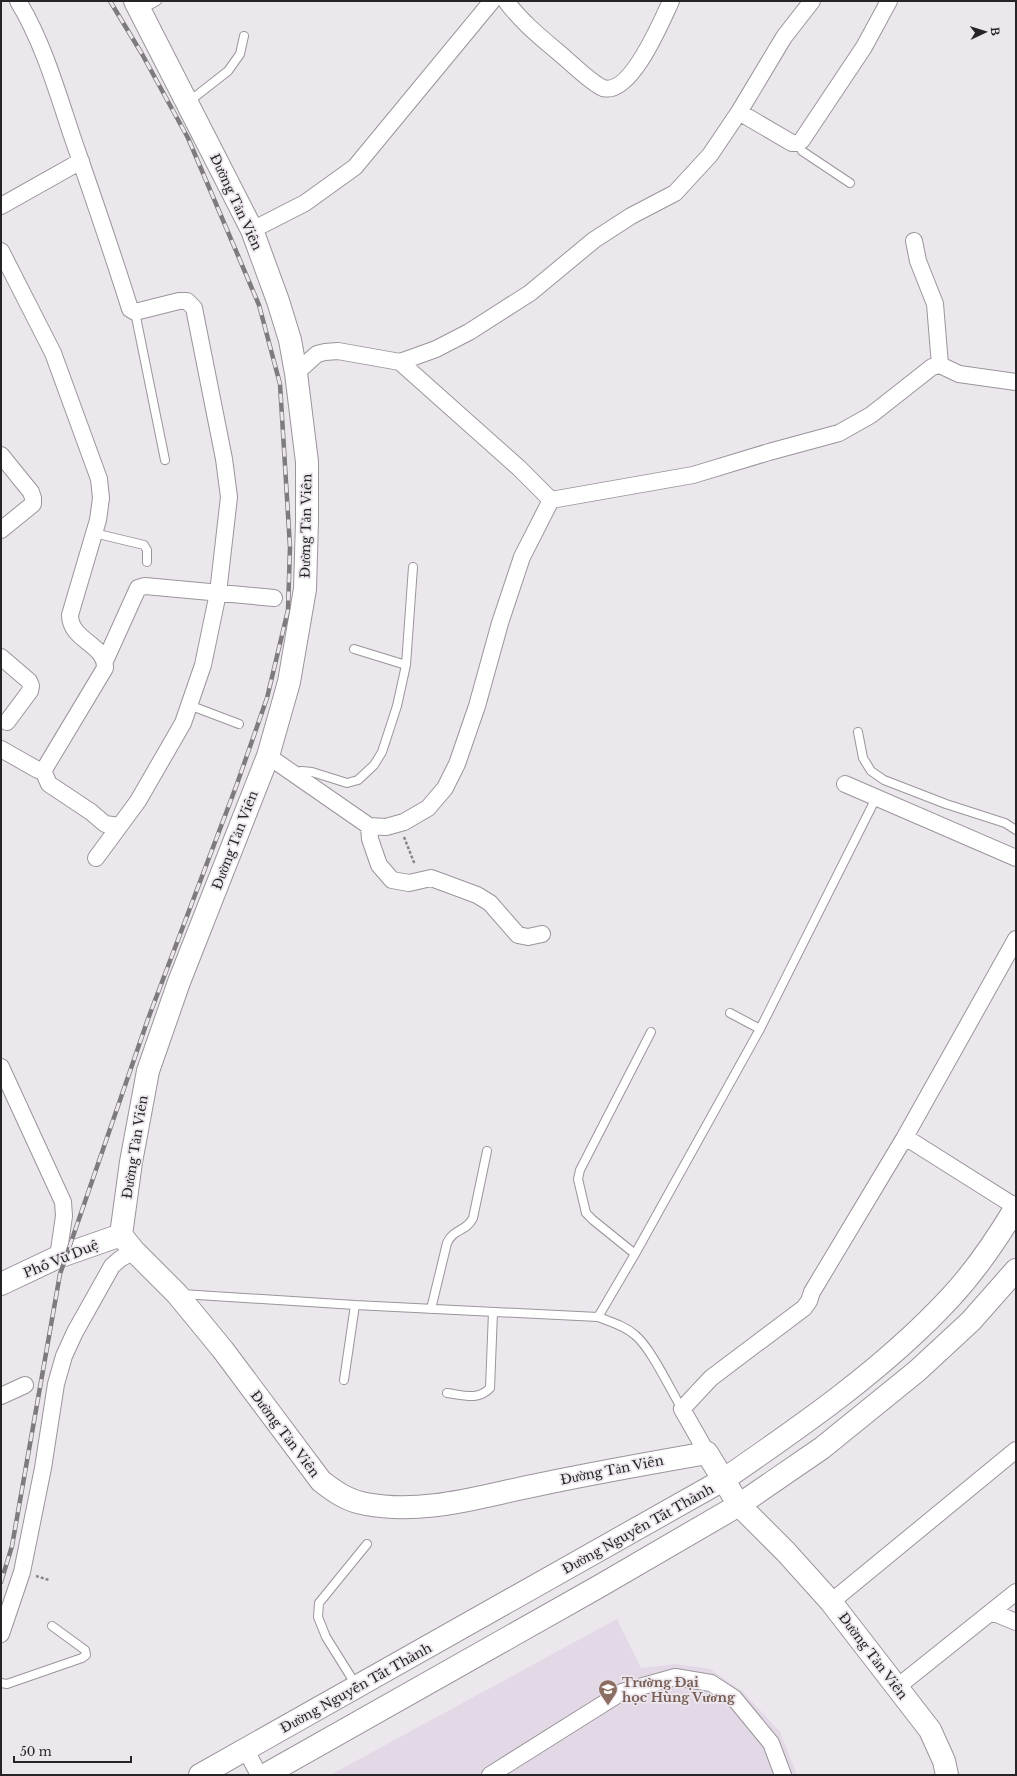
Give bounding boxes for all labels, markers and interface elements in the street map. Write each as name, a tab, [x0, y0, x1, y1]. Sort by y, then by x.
north arrow	[965, 12, 1005, 52]
text: B	[988, 26, 1002, 36]
street label: Đường Tản Viên	[206, 151, 266, 253]
street label: Đường Tản Viên	[297, 474, 315, 578]
street label: Đường Tản Viên	[208, 788, 262, 892]
street label: Đường Tản Viên	[118, 1094, 152, 1200]
street label: Phố Vũ Duệ	[21, 1236, 101, 1282]
street label: Đường Tản Viên	[247, 1387, 323, 1481]
street label: Đường Tản Viên	[559, 1452, 665, 1488]
street label: Đường Nguyễn Tất Thành	[559, 1480, 717, 1578]
street label: Đường Tản Viên	[835, 1609, 911, 1703]
street label: Đường Nguyễn Tất Thành	[277, 1639, 435, 1737]
place label: Trường Đại học Hùng Vương	[622, 1674, 736, 1706]
school or university icon: Trường Đại học Hùng Vương	[597, 1678, 619, 1706]
scale bar	[14, 1738, 131, 1764]
text: 50 m	[20, 1744, 52, 1759]

